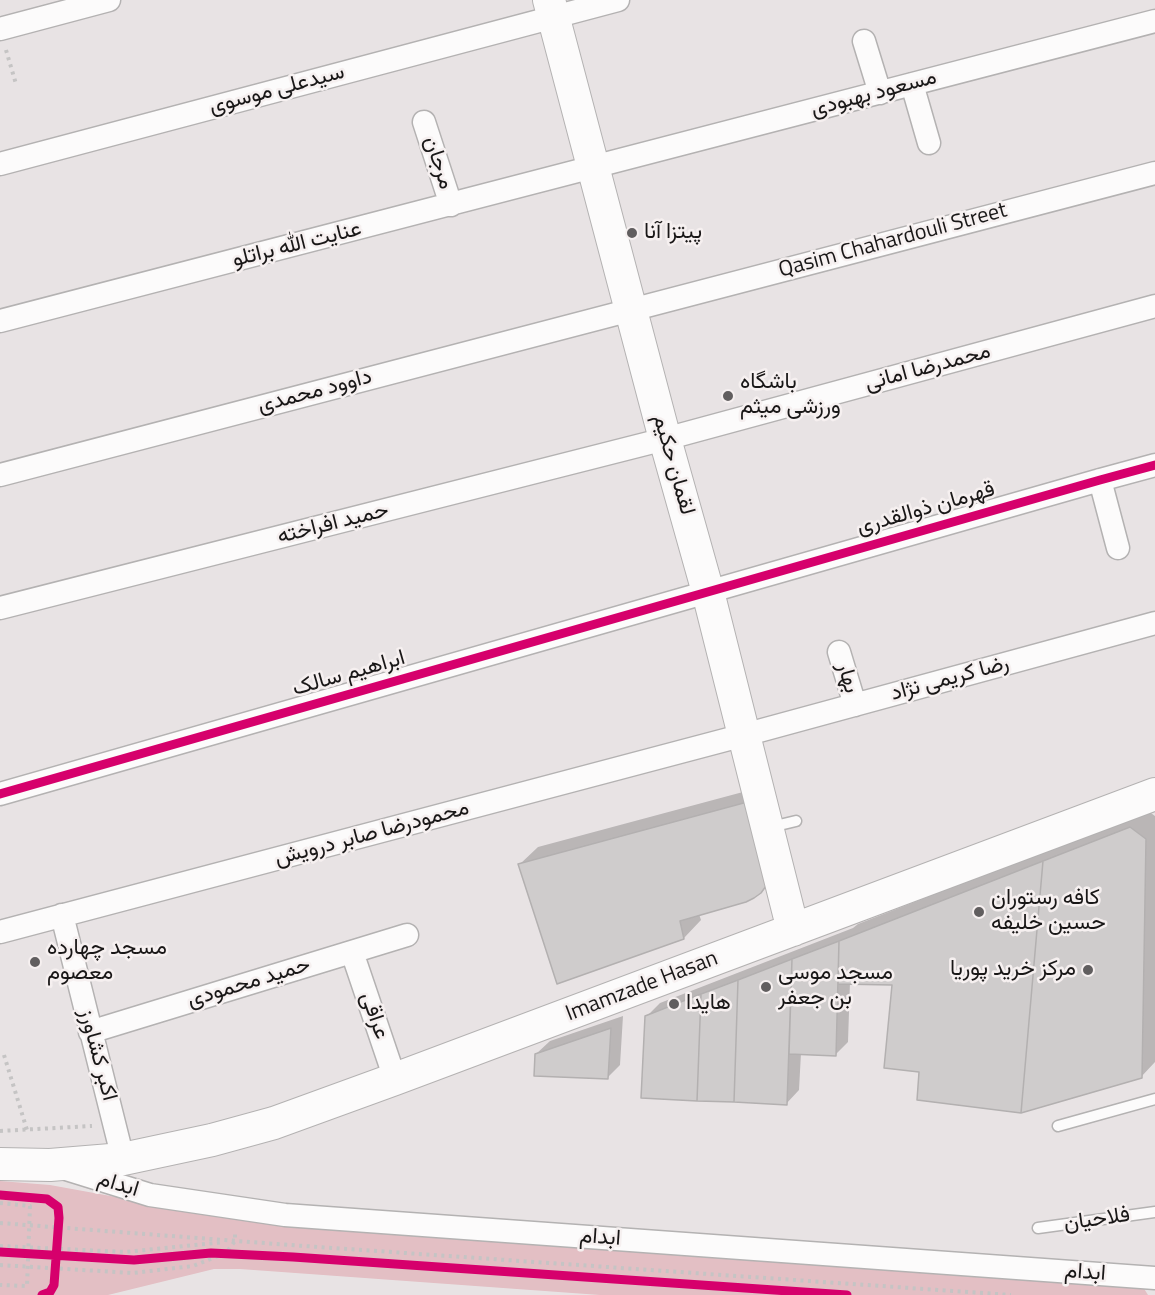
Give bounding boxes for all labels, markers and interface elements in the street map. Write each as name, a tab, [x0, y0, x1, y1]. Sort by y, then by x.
street label: سیدعلی موسوی	[207, 59, 347, 121]
street label: مسعود بهبودی	[808, 65, 940, 123]
street label: مرجان	[417, 133, 459, 193]
street label: Qasim Chahardouli Street	[776, 198, 1010, 284]
street label: عنایت الله براتلو	[230, 216, 364, 274]
place label: پیتزا آنا	[644, 220, 702, 246]
marker: پیتزا آنا	[625, 226, 639, 240]
street label: محمدرضا امانی	[862, 339, 994, 397]
street label: داوود محمدی	[255, 364, 375, 420]
place label: باشگاه ورزشی میثم	[740, 370, 841, 422]
marker: باشگاه ورزشی میثم	[721, 389, 735, 403]
street label: لقمان حکیم	[646, 412, 700, 518]
street label: قهرمان ذوالقدری	[854, 477, 998, 541]
street label: حمید افراخته	[275, 497, 391, 551]
street label: ابراهیم سالک	[290, 645, 408, 703]
street label: رضا کریمی نژاد	[888, 651, 1012, 707]
street label: بهار	[830, 660, 864, 696]
street label: محمودرضا صابر درویش	[272, 795, 472, 873]
place label: کافه رستوران حسین خلیفه	[991, 886, 1106, 938]
marker: کافه رستوران حسین خلیفه	[972, 905, 986, 919]
place label: مسجد چهارده معصوم	[47, 936, 167, 987]
street label: Imamzade Hasan	[562, 946, 722, 1028]
street label: حمید محمودی	[184, 952, 314, 1014]
marker: مسجد چهارده معصوم	[28, 955, 42, 969]
place label: مرکز خرید پوریا	[950, 957, 1076, 983]
place label: مسجد موسی بن جعفر	[778, 961, 893, 1012]
marker: مرکز خرید پوریا	[1081, 963, 1095, 977]
marker: مسجد موسی بن جعفر	[759, 980, 773, 994]
street label: عراقی	[354, 989, 394, 1043]
place label: هایدا	[686, 991, 731, 1017]
marker: هایدا	[667, 997, 681, 1011]
street label: اکبر کشاورز	[72, 1006, 122, 1104]
street label: ابدام	[94, 1166, 142, 1204]
street label: فلاحیان	[1062, 1202, 1132, 1238]
street label: ابدام	[578, 1223, 622, 1253]
street label: ابدام	[1063, 1258, 1107, 1288]

